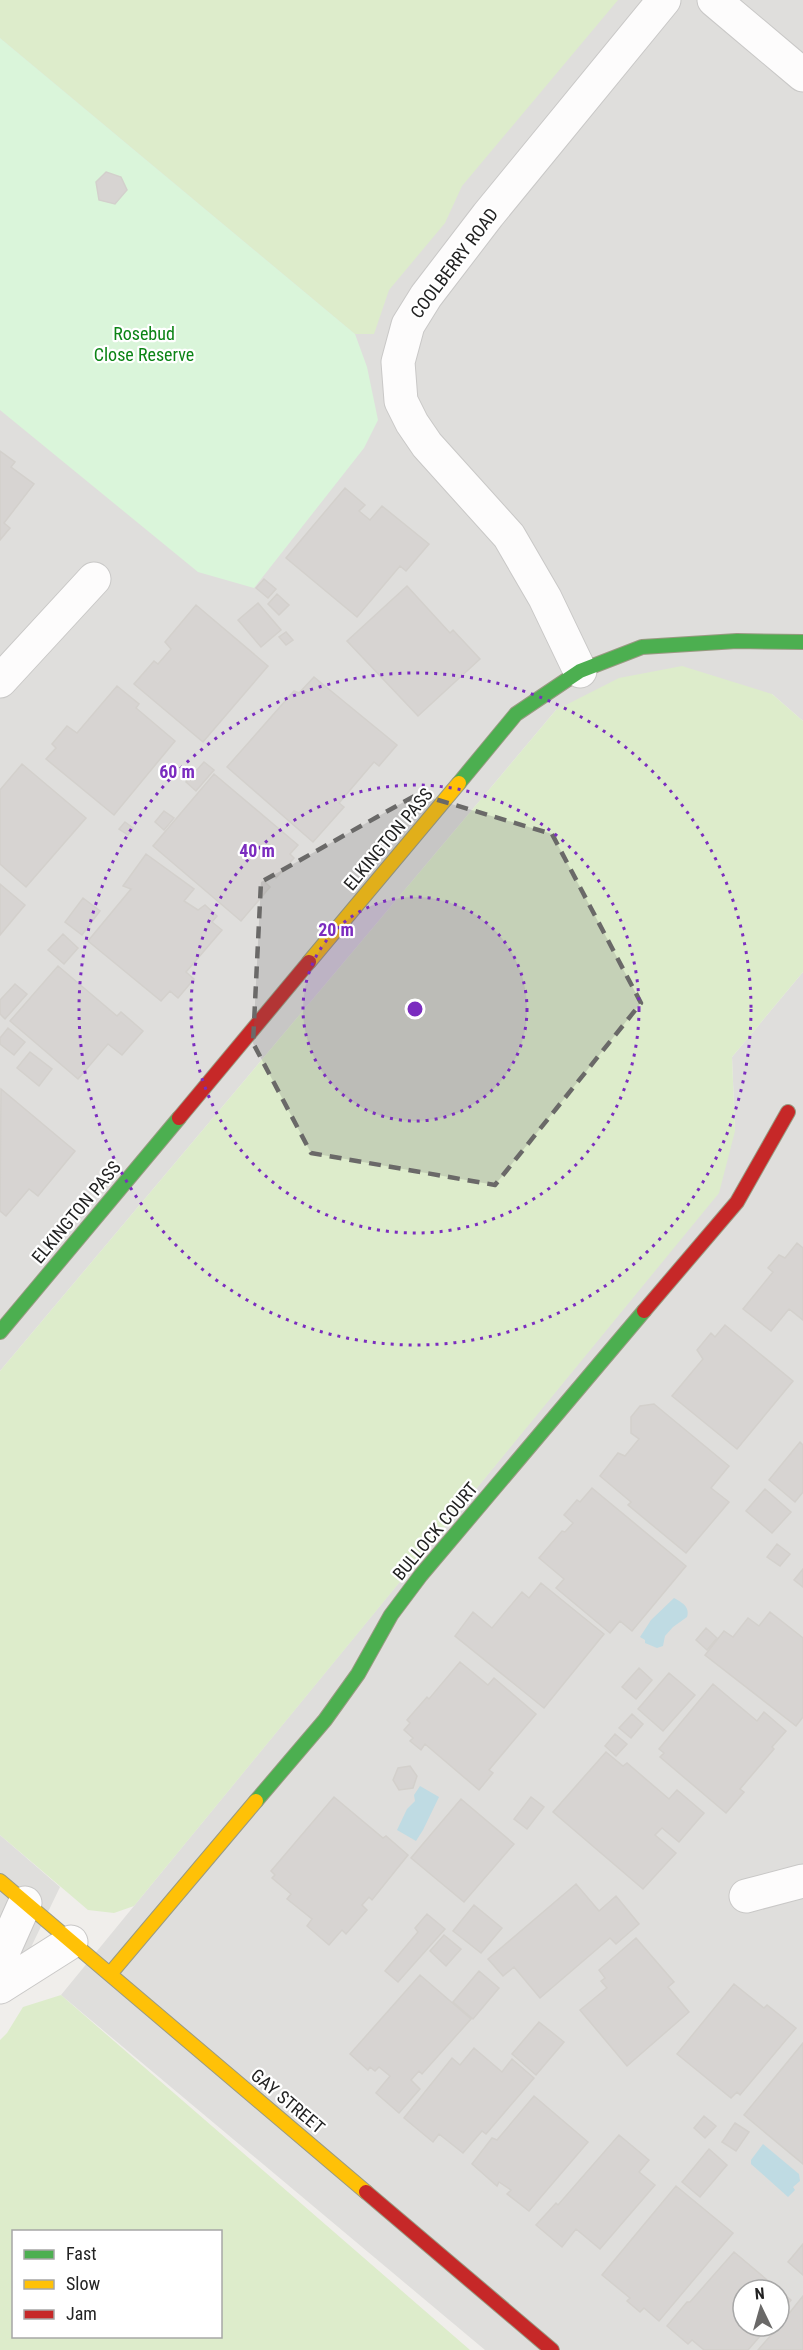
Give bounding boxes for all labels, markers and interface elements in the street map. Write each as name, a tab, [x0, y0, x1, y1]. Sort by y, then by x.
street label: COOLBERRY ROAD	[406, 204, 502, 322]
park label: Rosebud Close Reserve	[94, 323, 194, 365]
text: 60 m	[159, 761, 195, 782]
street label: ELKINGTON PASS	[339, 784, 437, 894]
text: 40 m	[239, 840, 275, 861]
text: 20 m	[318, 919, 354, 940]
centre of rings	[405, 999, 425, 1019]
street label: ELKINGTON PASS	[27, 1157, 125, 1267]
street label: BULLOCK COURT	[388, 1478, 482, 1584]
street label: GAY STREET	[247, 2064, 329, 2138]
legend	[12, 2230, 222, 2338]
text: Fast	[66, 2243, 97, 2264]
text: Slow	[66, 2273, 101, 2294]
north arrow	[731, 2278, 791, 2338]
text: N	[754, 2284, 765, 2303]
text: Jam	[66, 2303, 97, 2324]

